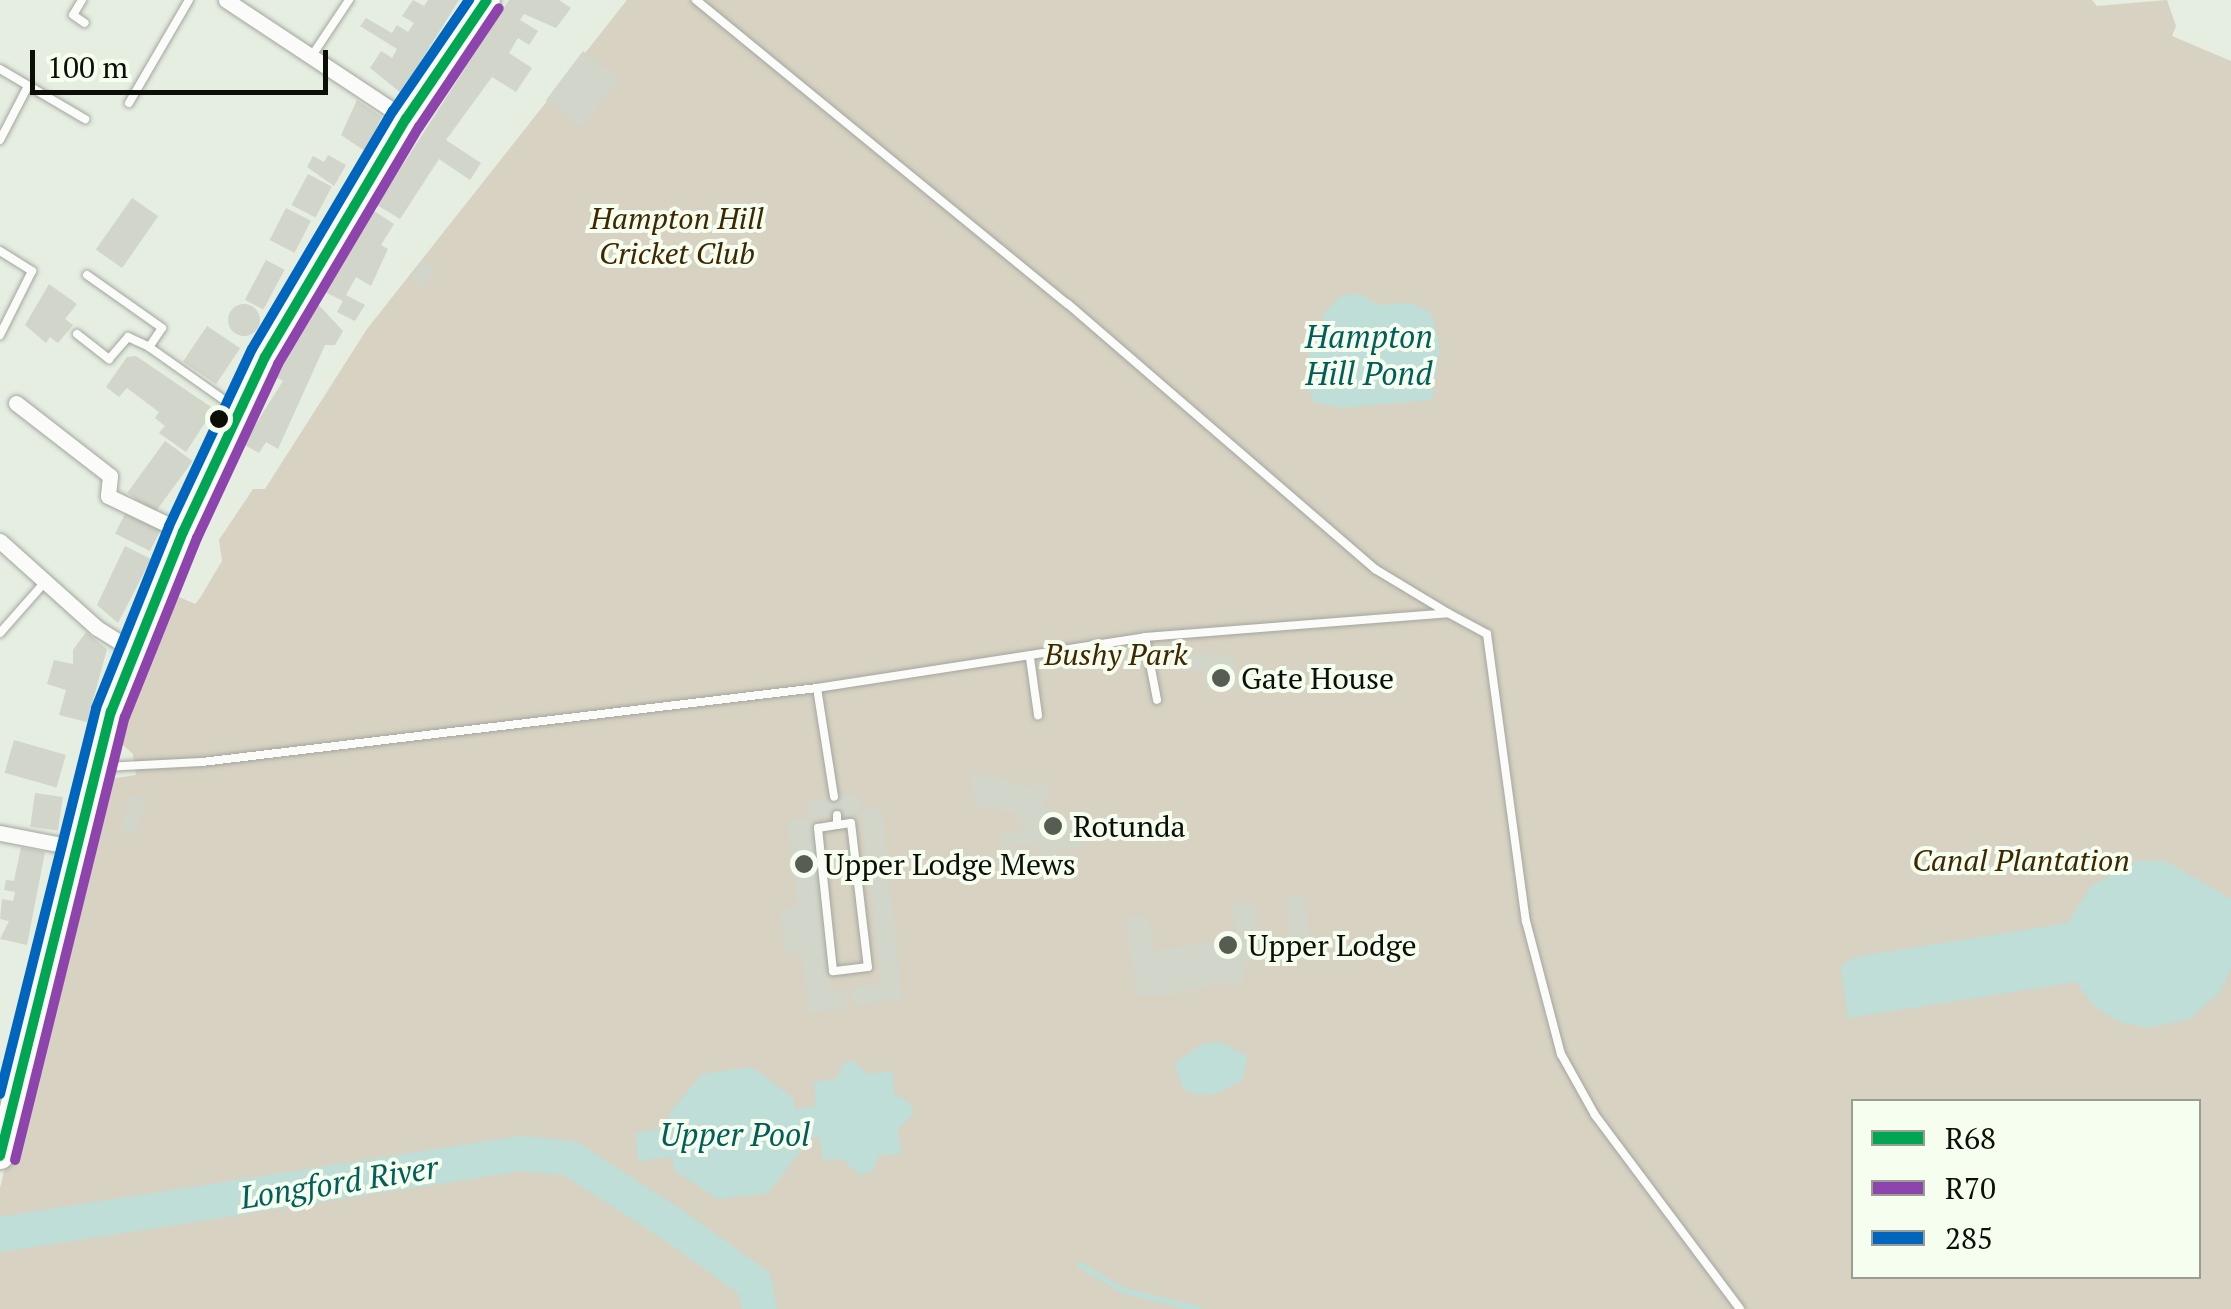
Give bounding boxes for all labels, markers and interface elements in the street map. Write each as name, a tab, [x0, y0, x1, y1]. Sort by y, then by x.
scale bar	[35, 30, 332, 92]
text: 100 m	[47, 47, 128, 87]
park label: Hampton Hill Cricket Club	[590, 200, 764, 270]
water label: Hampton Hill Pond	[1305, 318, 1433, 393]
unlabelled marker	[209, 409, 229, 429]
park label: Bushy Park	[1044, 636, 1188, 672]
place label: Gate House	[1241, 660, 1394, 696]
marker: Gate House	[1210, 667, 1232, 689]
place label: Rotunda	[1073, 808, 1186, 844]
marker: Rotunda	[1042, 815, 1064, 837]
park label: Canal Plantation	[1912, 842, 2130, 878]
place label: Upper Lodge Mews	[824, 846, 1076, 882]
marker: Upper Lodge Mews	[793, 853, 815, 875]
place label: Upper Lodge	[1248, 927, 1417, 963]
marker: Upper Lodge	[1217, 934, 1239, 956]
legend	[1851, 1099, 2201, 1279]
water label: Upper Pool	[660, 1115, 810, 1153]
text: R68	[1945, 1118, 1996, 1158]
water label: Longford River	[237, 1147, 441, 1217]
text: R70	[1945, 1168, 1996, 1208]
text: 285	[1945, 1218, 1993, 1258]

